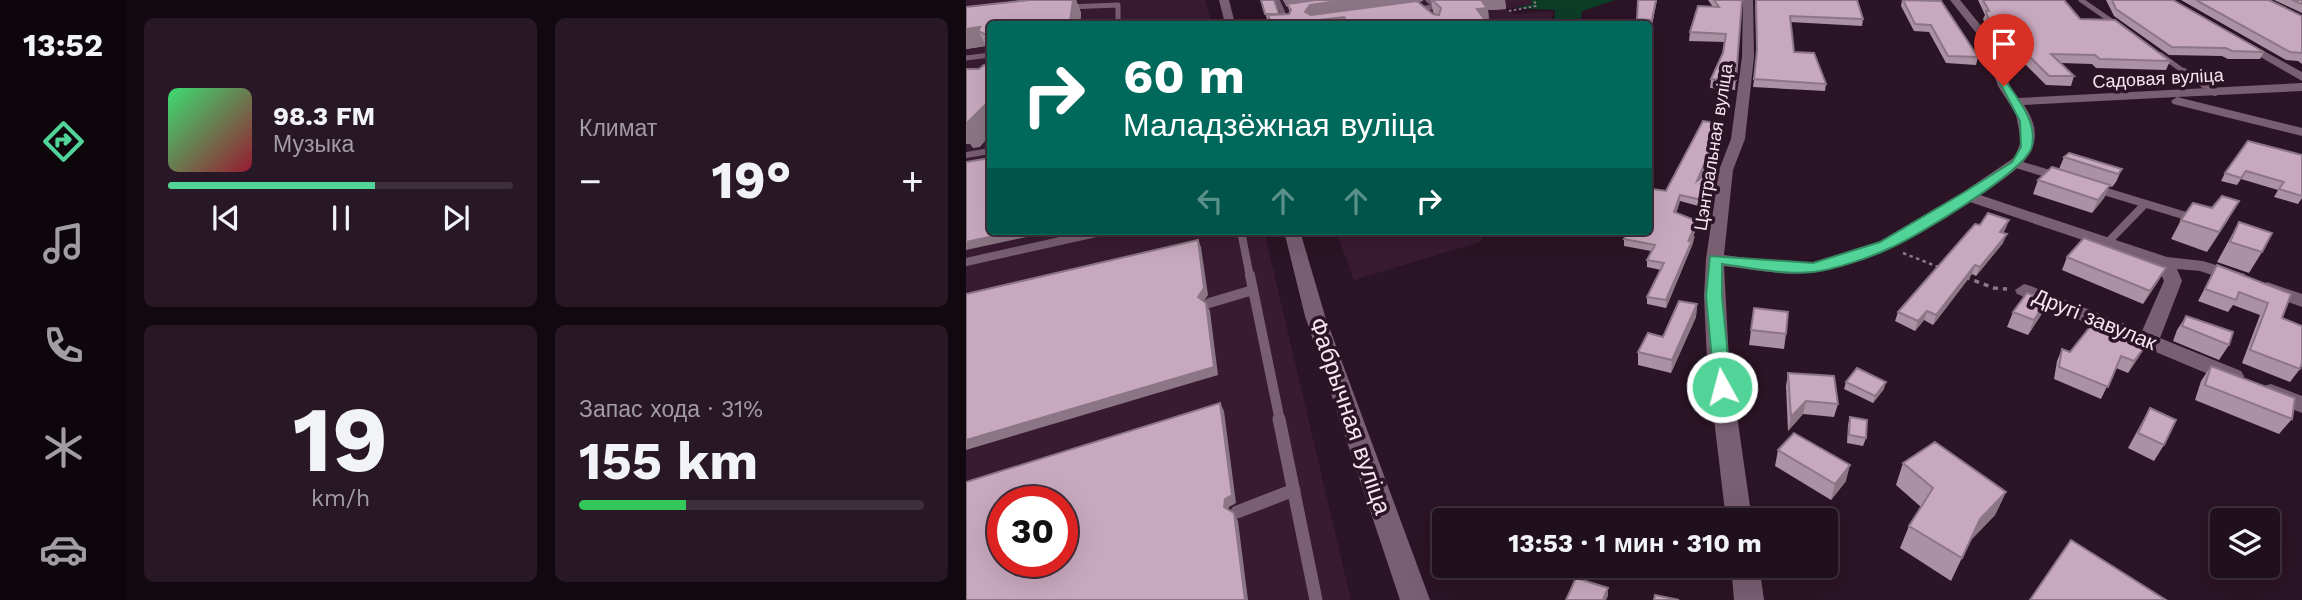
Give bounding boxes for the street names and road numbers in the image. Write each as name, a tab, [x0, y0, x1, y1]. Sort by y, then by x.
street label: Цэнтральная вуліца	[1689, 61, 1737, 232]
street label: Садовая вуліца	[2092, 64, 2225, 92]
street label: Другі завулак	[2030, 283, 2161, 355]
street label: Фабрычная вуліца	[1303, 314, 1397, 519]

